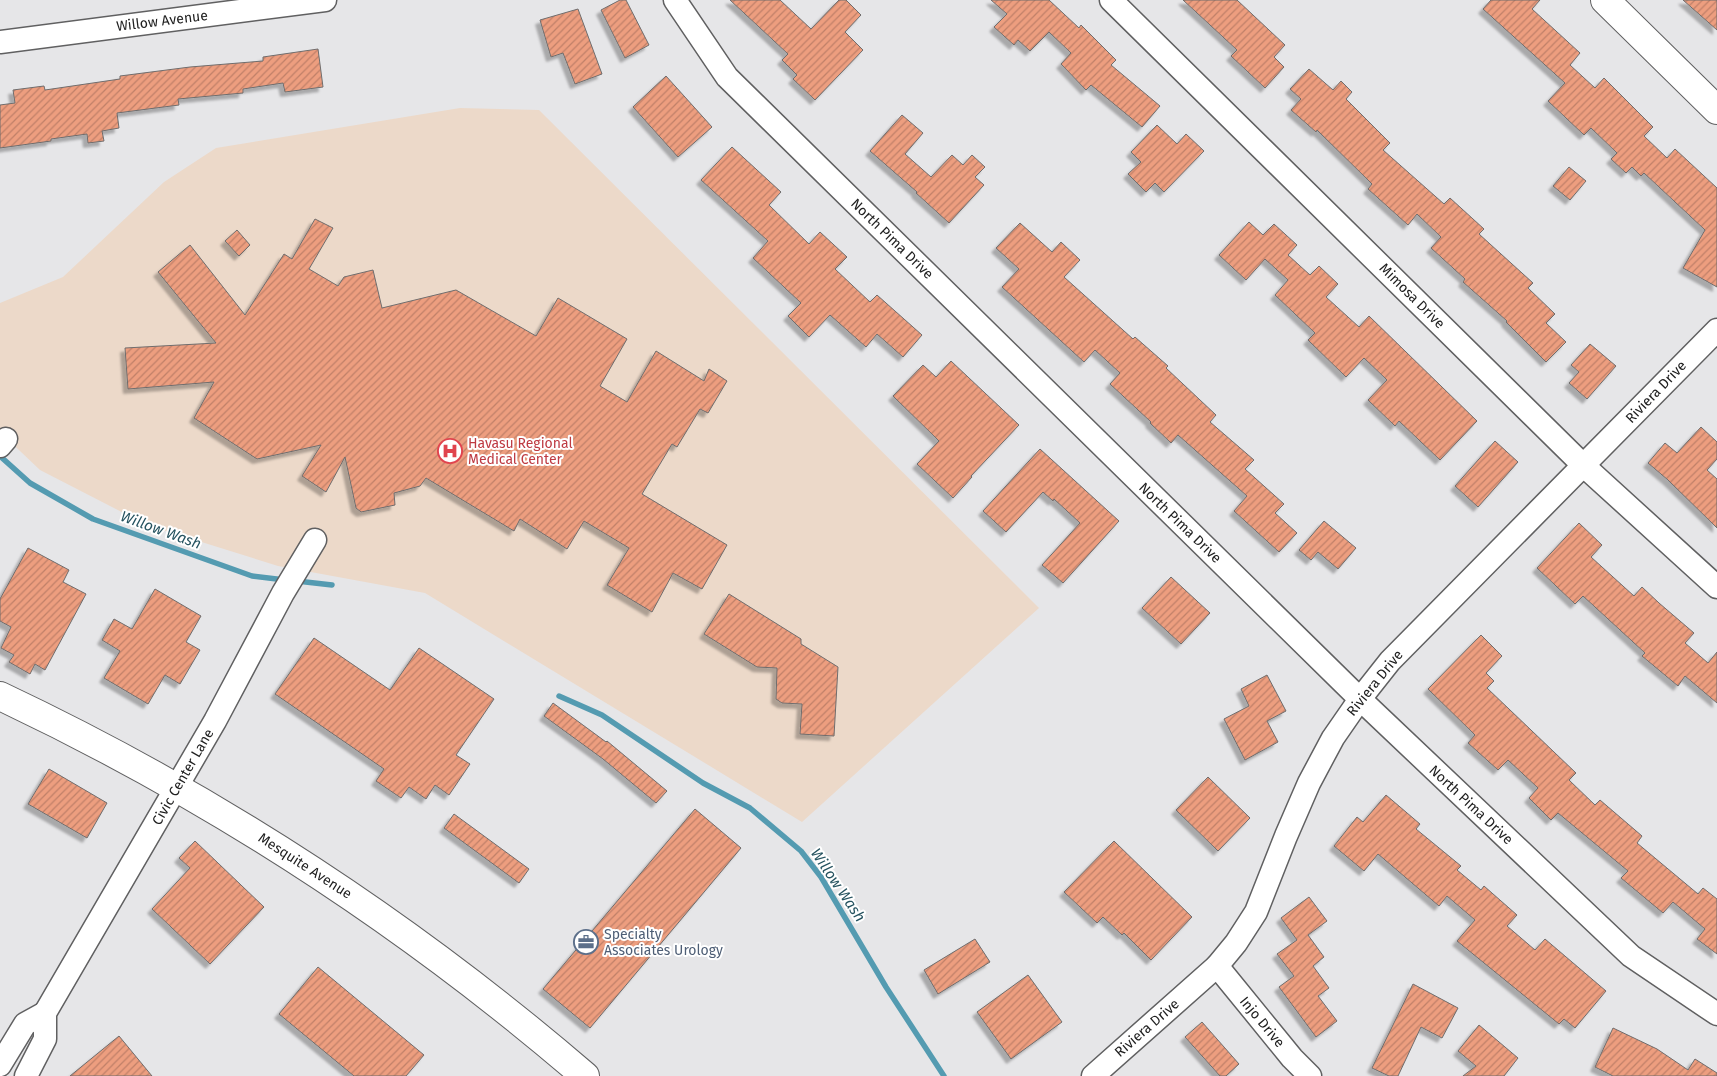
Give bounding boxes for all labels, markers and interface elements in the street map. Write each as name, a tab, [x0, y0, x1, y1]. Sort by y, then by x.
street label: Willow Avenue	[115, 7, 209, 35]
street label: North Pima Drive	[847, 195, 937, 283]
street label: Mimosa Drive	[1376, 260, 1448, 332]
street label: Riviera Drive	[1622, 357, 1690, 427]
place label: Havasu Regional Medical Center	[468, 435, 573, 468]
hospital icon: Havasu Regional Medical Center	[437, 438, 463, 464]
street label: North Pima Drive	[1135, 479, 1225, 567]
water label: Willow Wash	[118, 507, 204, 553]
street label: Riviera Drive	[1343, 647, 1407, 719]
street label: Civic Center Lane	[149, 726, 217, 828]
street label: North Pima Drive	[1426, 762, 1516, 848]
street label: Mesquite Avenue	[255, 829, 355, 903]
water label: Willow Wash	[807, 845, 869, 925]
place label: Specialty Associates Urology	[604, 926, 723, 959]
office icon: Specialty Associates Urology	[573, 929, 599, 955]
street label: Injo Drive	[1236, 993, 1288, 1051]
street label: Riviera Drive	[1111, 995, 1183, 1061]

